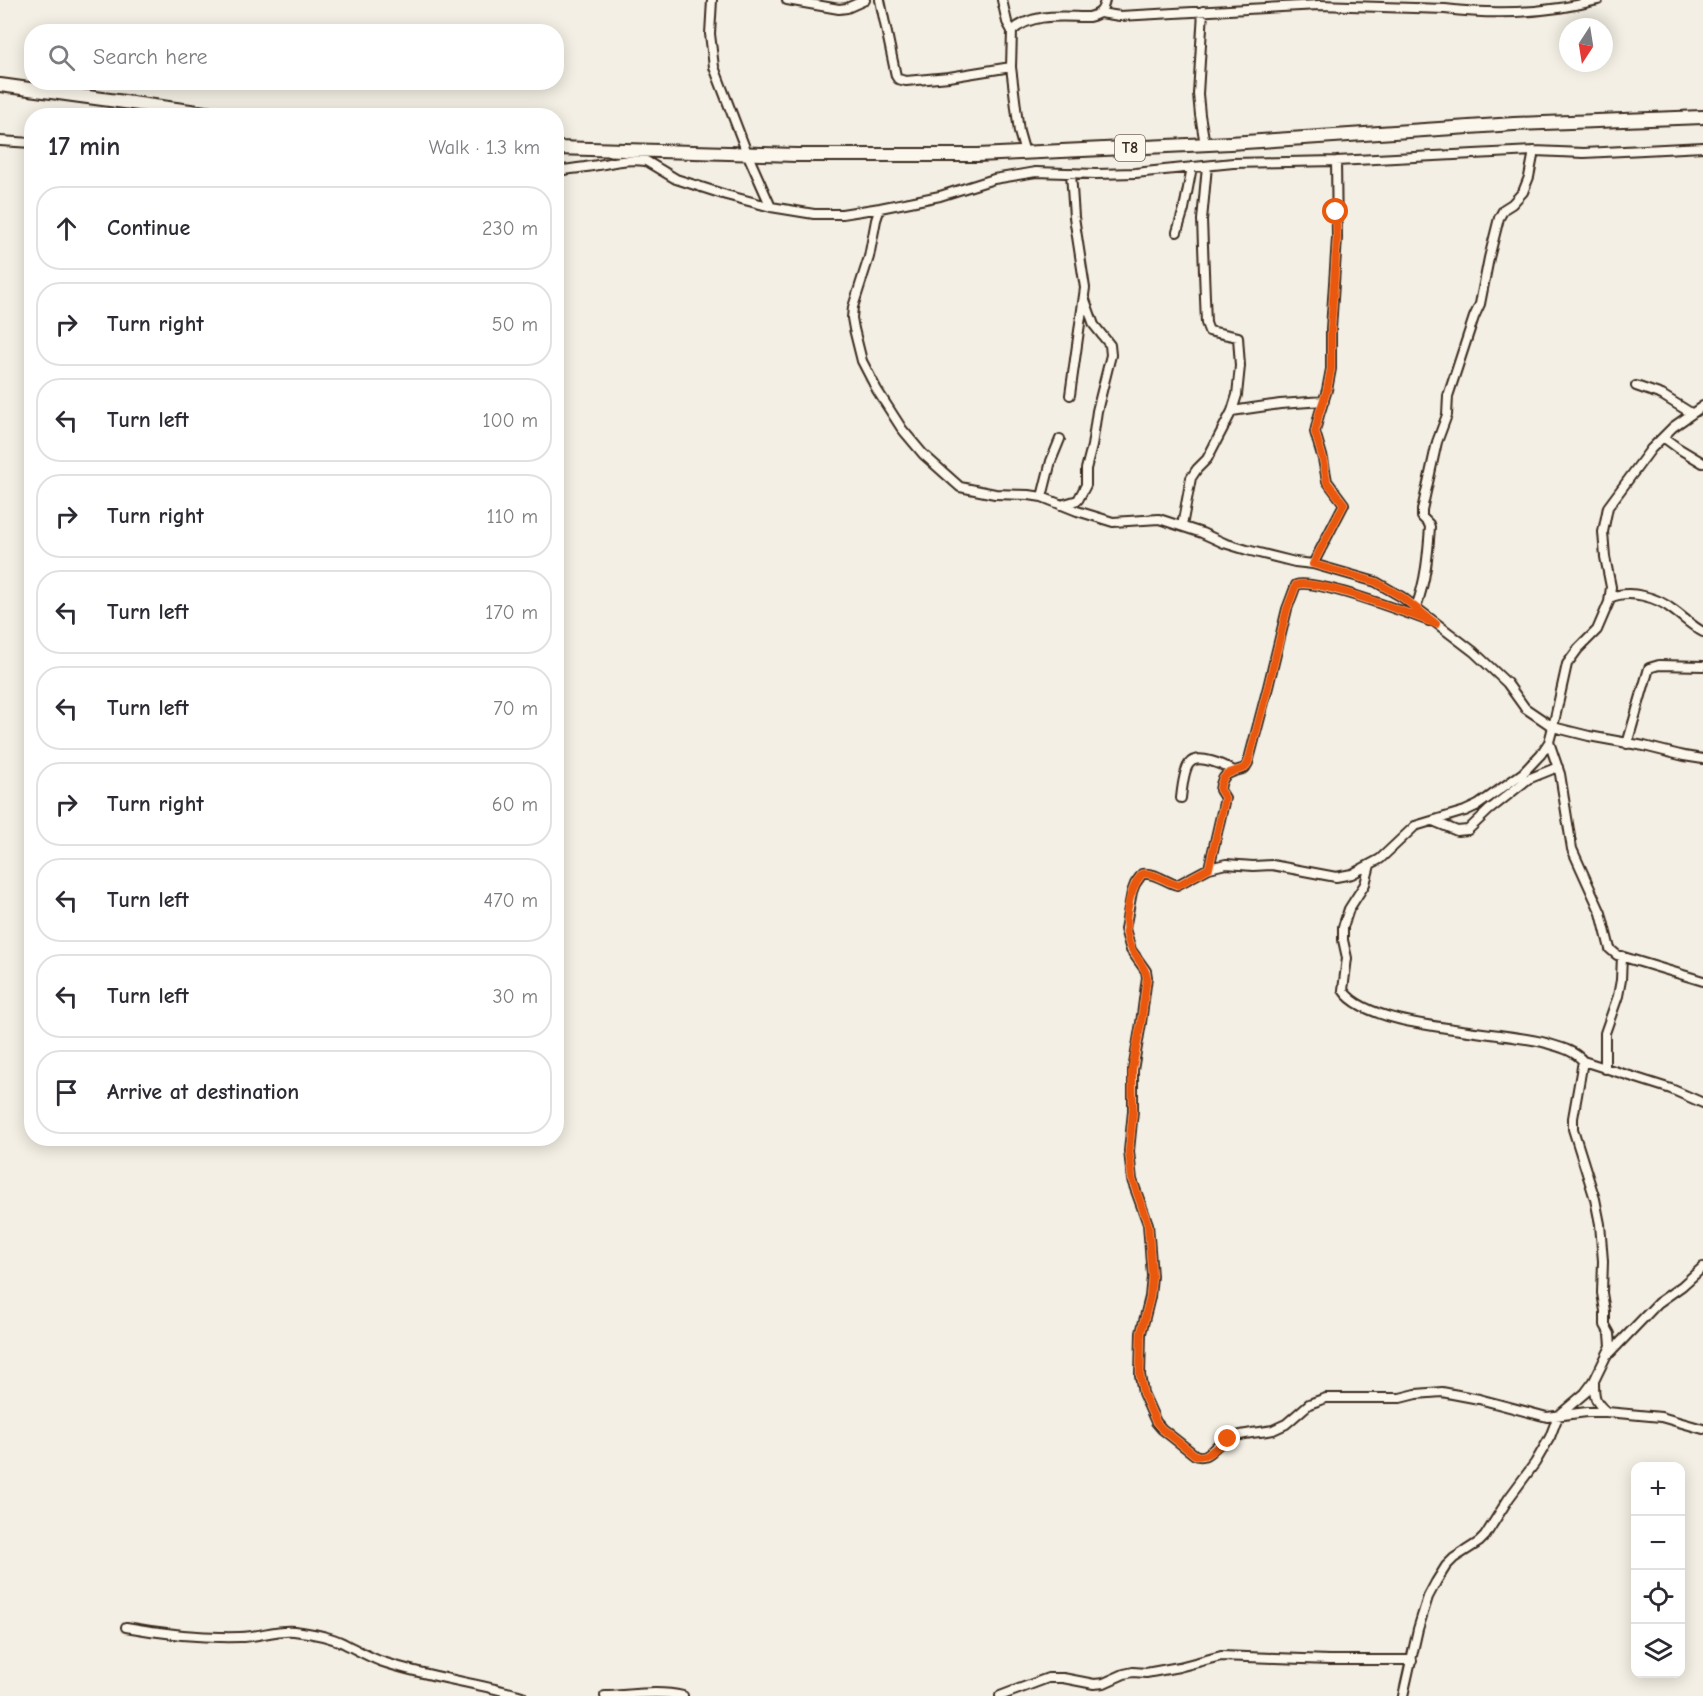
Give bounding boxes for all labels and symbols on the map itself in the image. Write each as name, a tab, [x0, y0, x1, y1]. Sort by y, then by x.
north arrow	[1559, 18, 1613, 72]
road number: T8	[1115, 135, 1145, 161]
route start	[1322, 198, 1348, 224]
route end	[1214, 1425, 1240, 1451]

